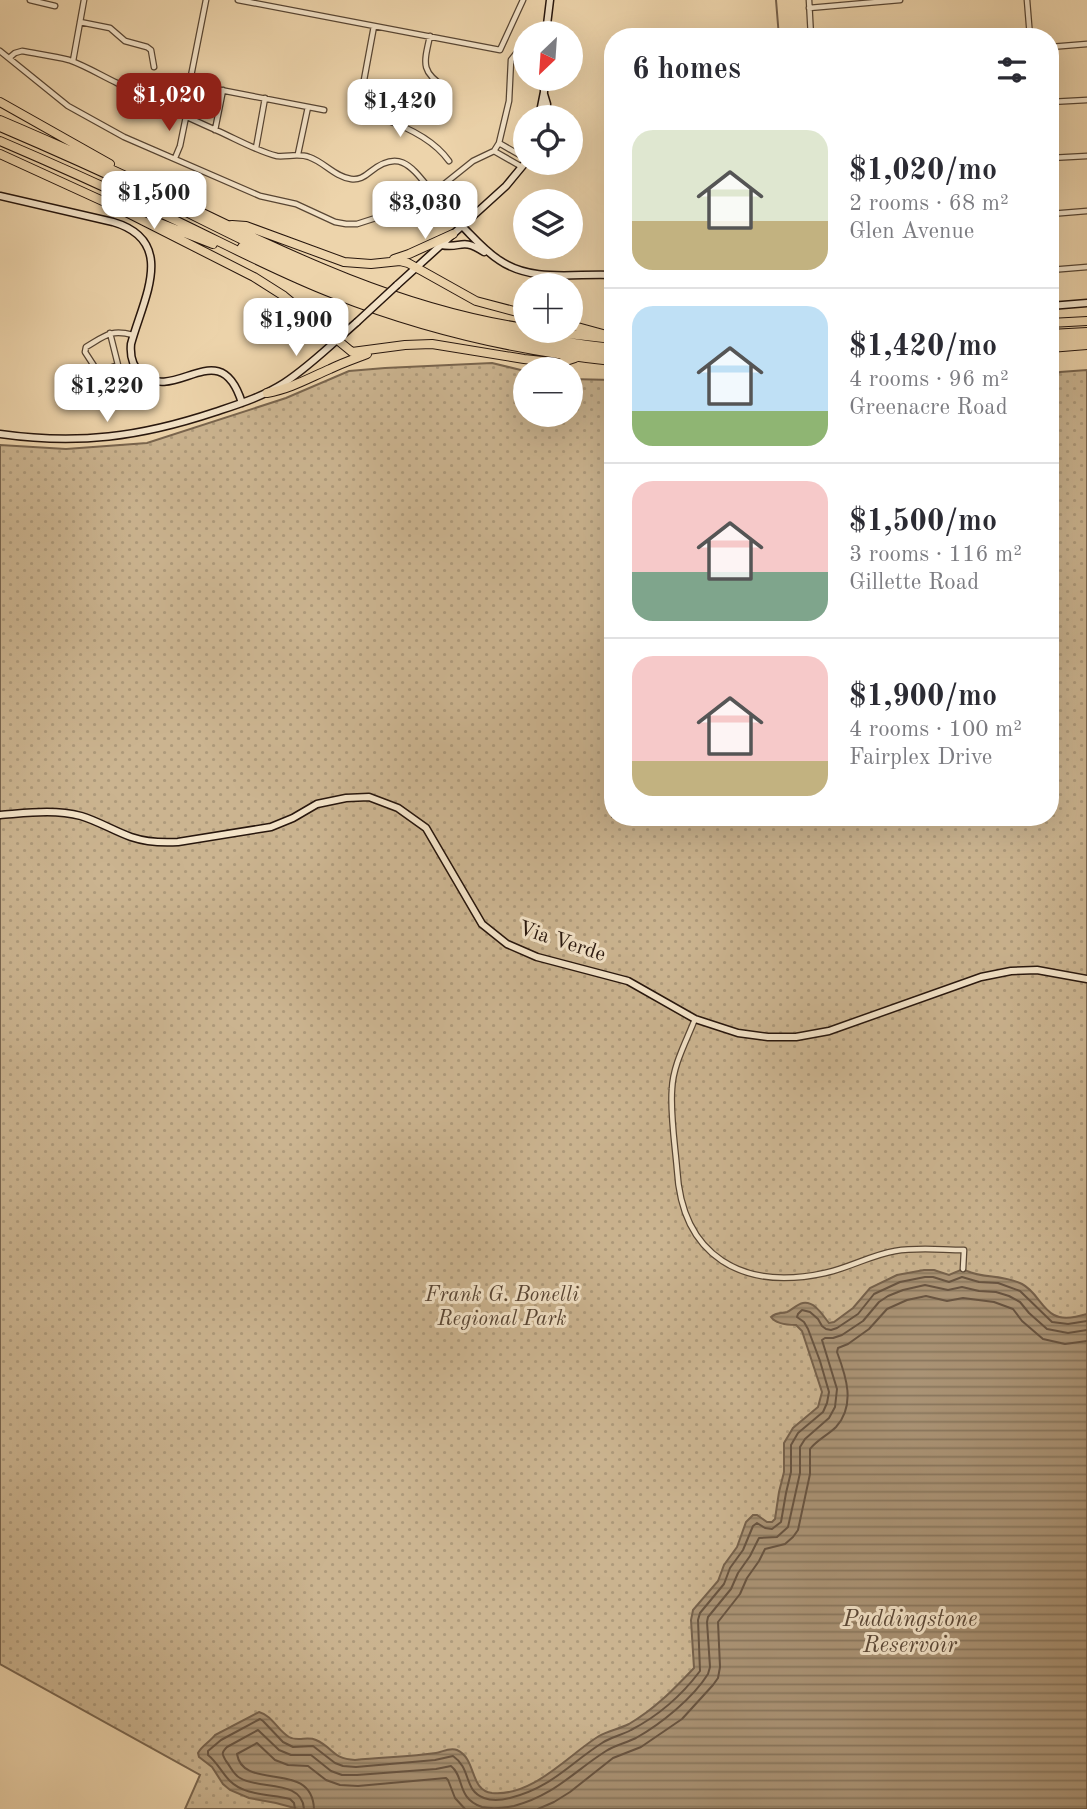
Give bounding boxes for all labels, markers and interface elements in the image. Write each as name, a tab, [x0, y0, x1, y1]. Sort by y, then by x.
north arrow	[513, 21, 583, 91]
map controls	[513, 21, 583, 427]
icon: filters	[993, 51, 1031, 89]
text: 6 homes	[632, 55, 741, 85]
pin: $1,020	[112, 74, 226, 133]
pin: $1,420	[343, 80, 457, 139]
text: $1,020	[132, 84, 206, 107]
text: $1,420	[363, 90, 437, 113]
button: locate	[513, 105, 583, 175]
text: $1,020/mo	[849, 156, 997, 186]
icon: home	[688, 158, 772, 242]
pin: $1,500	[97, 172, 211, 231]
text: $1,500	[117, 182, 191, 205]
pin: $3,030	[368, 182, 482, 241]
button: layers	[513, 189, 583, 259]
text: $3,030	[388, 192, 462, 215]
text: 2 rooms · 68 m²	[849, 192, 1009, 215]
text: Glen Avenue	[849, 220, 974, 243]
button: +	[513, 273, 583, 343]
pin: $1,900	[239, 298, 353, 358]
text: $1,900	[259, 309, 333, 332]
text: $1,420/mo	[849, 332, 997, 362]
icon: home	[688, 334, 772, 418]
button: −	[513, 357, 583, 427]
pin: $1,220	[50, 364, 164, 424]
text: 4 rooms · 96 m²	[849, 368, 1009, 391]
text: $1,220	[70, 375, 144, 398]
text: Greenacre Road	[849, 396, 1008, 419]
text: $1,500/mo	[849, 507, 997, 537]
icon: home	[688, 509, 772, 593]
text: 3 rooms · 116 m²	[849, 543, 1022, 566]
text: Gillette Road	[849, 571, 979, 594]
text: $1,900/mo	[849, 682, 997, 712]
icon: home	[688, 684, 772, 768]
text: 4 rooms · 100 m²	[849, 718, 1022, 741]
text: Fairplex Drive	[849, 746, 992, 769]
street label: Via Verde	[516, 918, 608, 966]
park label: Frank G. Bonelli Regional Park	[424, 1285, 579, 1330]
water label: Puddingstone Reservoir	[842, 1608, 977, 1657]

